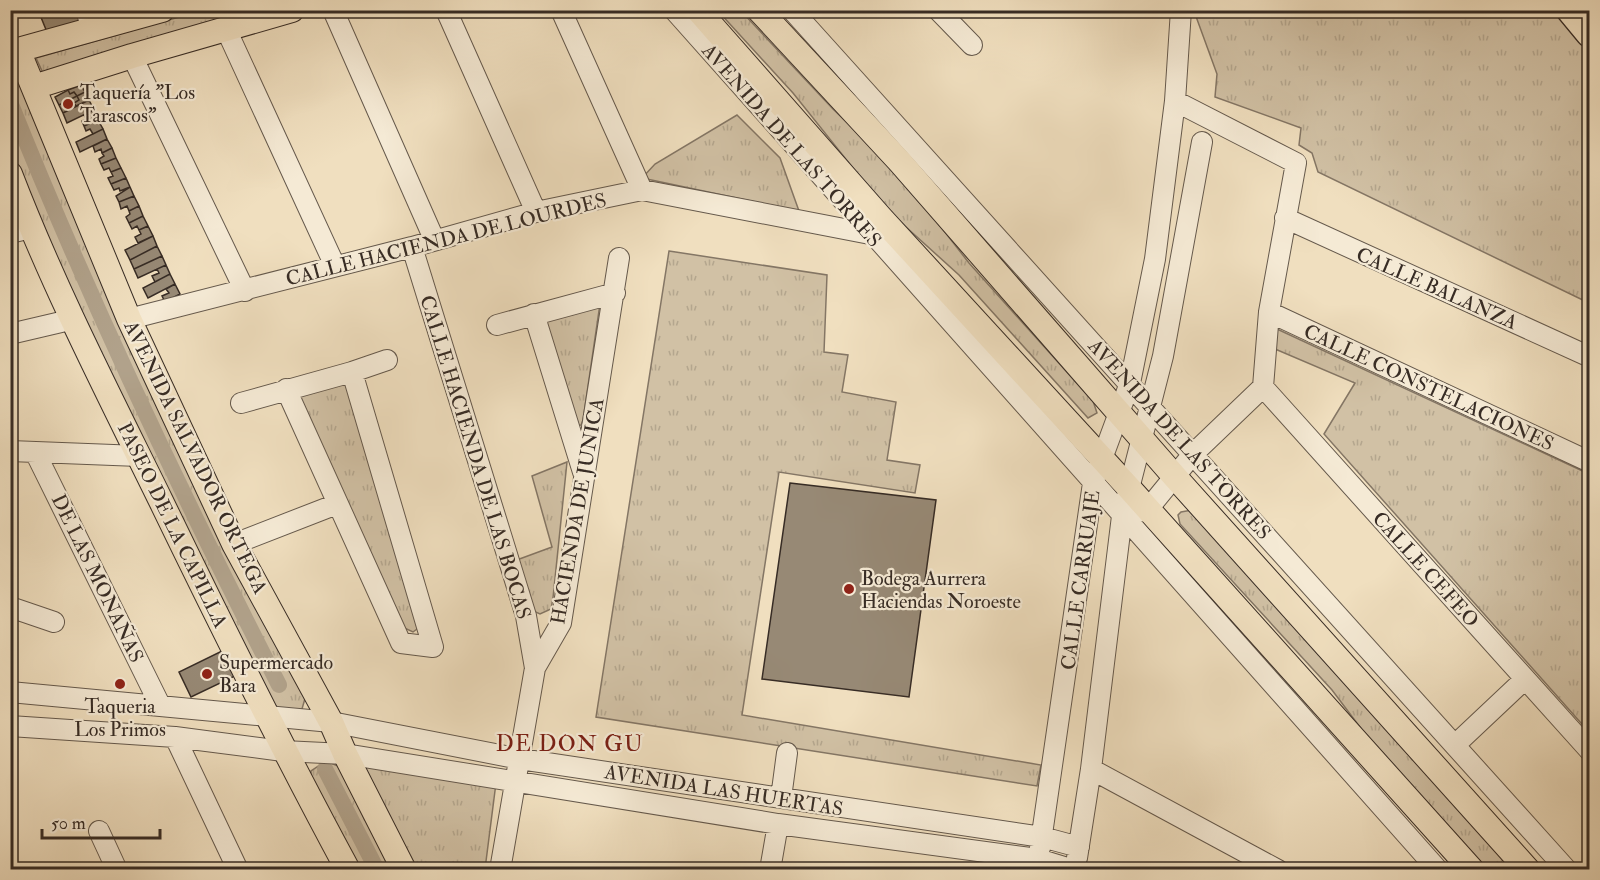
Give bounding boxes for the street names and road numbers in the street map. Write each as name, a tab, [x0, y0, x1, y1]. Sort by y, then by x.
street label: AVENIDA DE LAS TORRES	[696, 38, 887, 252]
street label: CALLE HACIENDA DE LOURDES	[283, 187, 609, 291]
street label: CALLE BALANZA	[1352, 242, 1522, 335]
street label: CALLE HACIENDA DE LAS BOCAS	[414, 292, 537, 622]
street label: AVENIDA SALVADOR ORTEGA	[118, 316, 273, 598]
street label: CALLE CONSTELACIONES	[1300, 318, 1558, 456]
street label: AVENIDA DE LAS TORRES	[1082, 333, 1276, 545]
street label: HACIENDA DE JUNICA	[545, 396, 610, 626]
street label: PASEO DE LA CAPILLA	[112, 418, 233, 632]
street label: CALLE CARRUAJE	[1055, 488, 1106, 672]
street label: DE LAS MONAÑAS	[46, 489, 150, 667]
street label: CALLE CEFEO	[1367, 506, 1484, 632]
street label: AVENIDA LAS HUERTAS	[602, 759, 845, 822]

